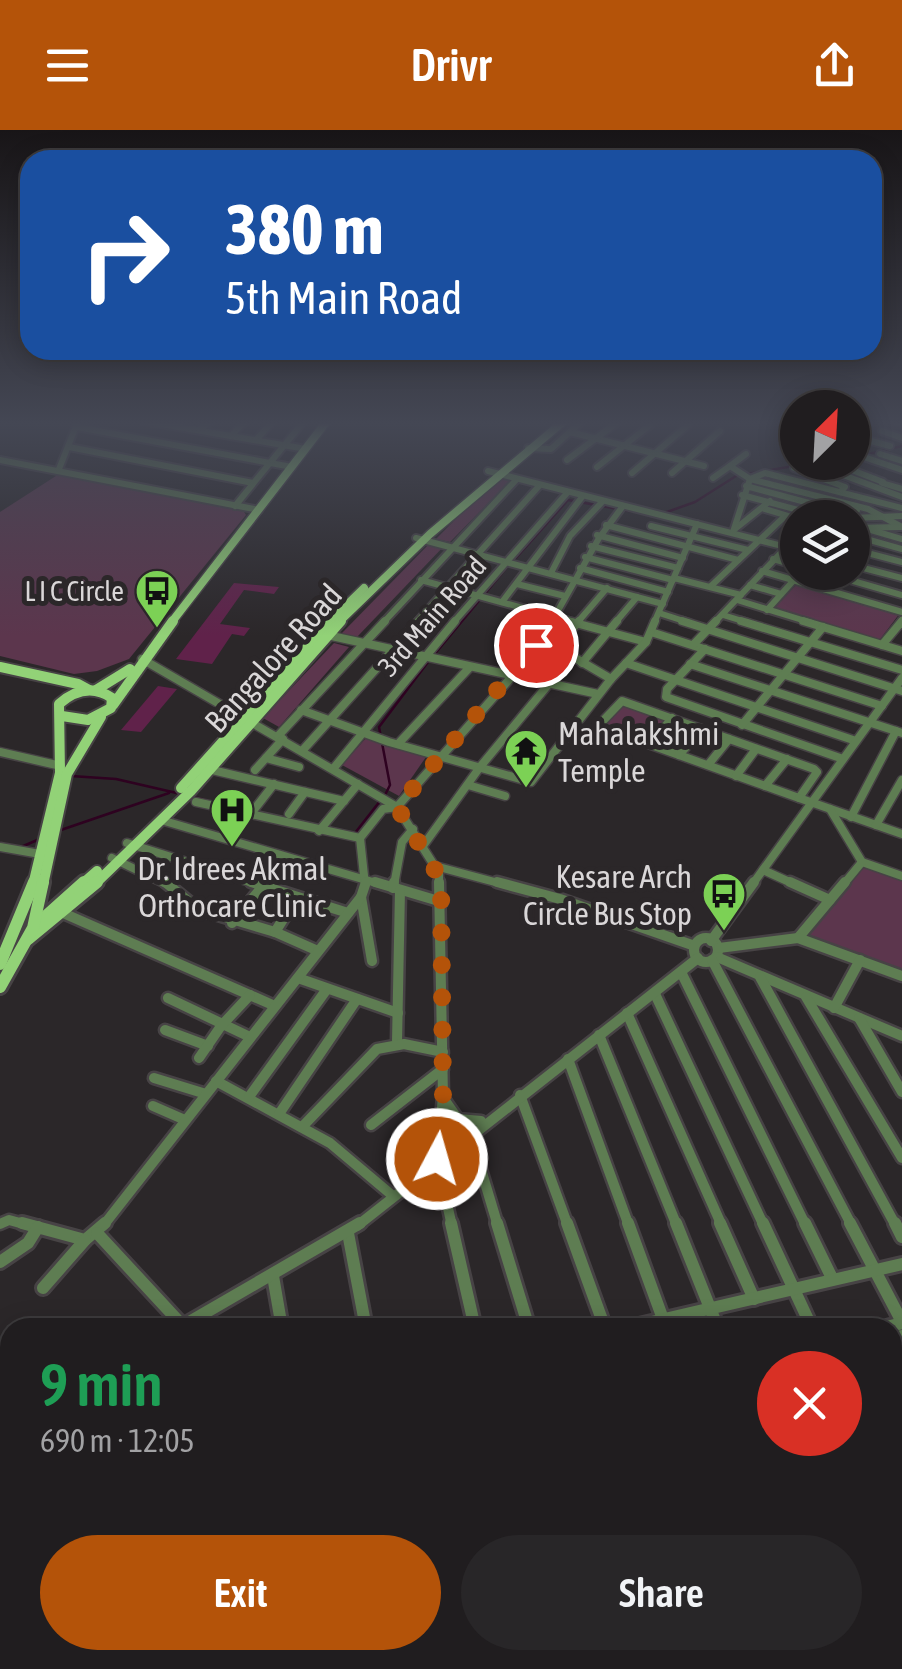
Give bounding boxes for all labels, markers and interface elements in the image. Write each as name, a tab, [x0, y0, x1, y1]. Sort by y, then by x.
icon: menu	[40, 38, 95, 93]
icon: share	[807, 38, 862, 93]
text: Drivr	[411, 39, 491, 91]
text: 380 m	[225, 189, 384, 269]
icon: right	[60, 190, 190, 320]
text: 5th Main Road	[225, 272, 462, 324]
north arrow	[780, 390, 870, 480]
map controls	[780, 390, 870, 590]
button: layers	[780, 500, 870, 590]
street label: 3rd Main Road	[371, 550, 493, 682]
bus stop icon: L I C Circle	[134, 568, 180, 629]
place label: L I C Circle	[24, 575, 124, 607]
street label: Bangalore Road	[197, 576, 349, 740]
pin	[494, 603, 579, 688]
icon: arrive	[509, 618, 564, 673]
place label: Mahalakshmi Temple	[558, 715, 719, 789]
temple icon: Mahalakshmi Temple	[503, 728, 549, 789]
hospital icon: Dr. Idrees Akmal Orthocare Clinic	[209, 787, 255, 848]
place label: Dr. Idrees Akmal Orthocare Clinic	[137, 850, 327, 924]
place label: Kesare Arch Circle Bus Stop	[523, 858, 692, 932]
bus stop icon: Kesare Arch Circle Bus Stop	[701, 871, 747, 932]
position arrow	[385, 1107, 489, 1211]
text: 9 min	[40, 1350, 163, 1419]
button: close	[757, 1351, 862, 1456]
text: 690 m · 12:05	[40, 1422, 195, 1459]
button: Exit	[40, 1535, 441, 1650]
button: Share	[461, 1535, 862, 1650]

